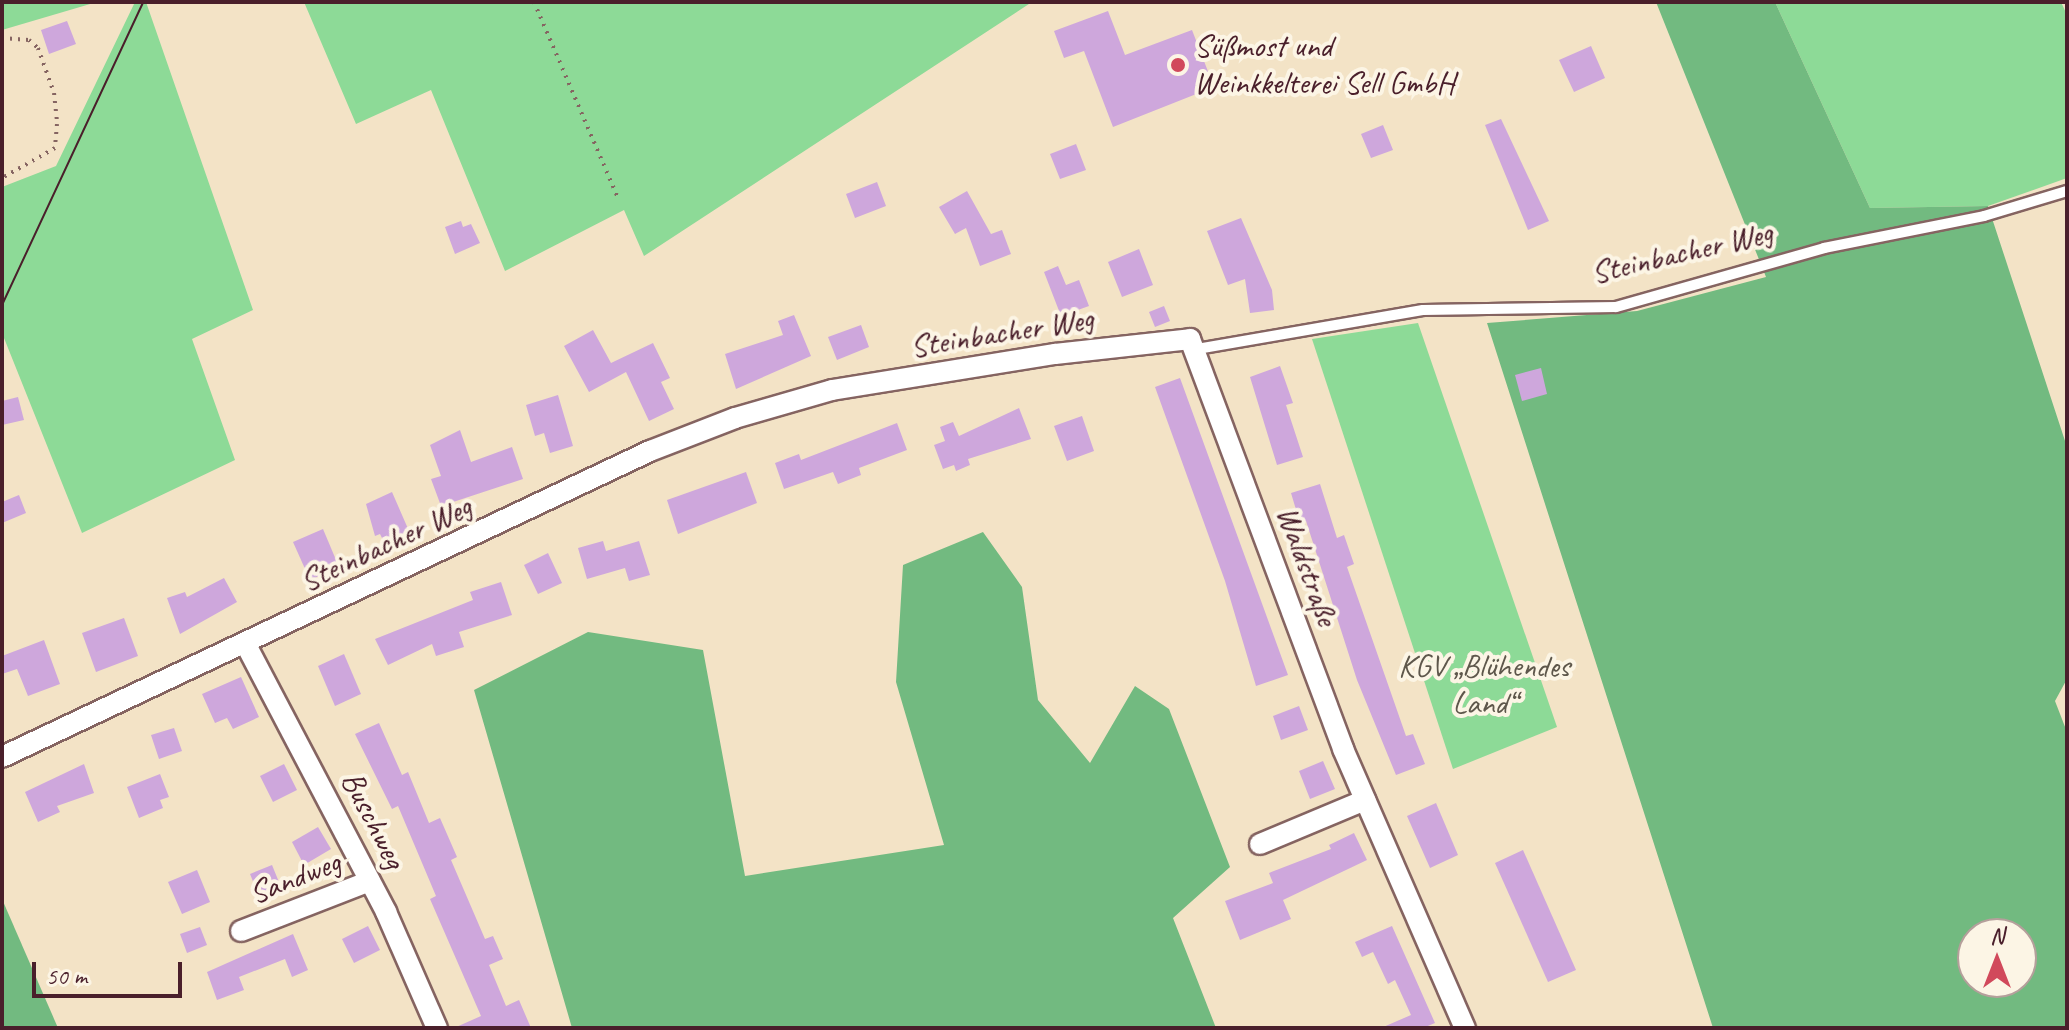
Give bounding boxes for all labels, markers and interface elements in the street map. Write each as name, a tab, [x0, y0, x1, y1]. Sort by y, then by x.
place label: Süßmost und Weinkkelterei Sell GmbH	[1194, 28, 1454, 103]
marker: Süßmost und Weinkkelterei Sell GmbH	[1169, 56, 1187, 74]
street label: Steinbacher Weg	[1587, 213, 1777, 293]
street label: Steinbacher Weg	[907, 300, 1097, 366]
street label: Steinbacher Weg	[294, 487, 478, 601]
street label: Waldstraße	[1268, 501, 1346, 631]
park label: KGV „Blühendes Land“	[1398, 648, 1570, 723]
street label: Buschweg	[332, 765, 414, 875]
street label: Sandweg	[244, 843, 346, 913]
north arrow	[1957, 918, 2037, 998]
text: N	[1990, 922, 2004, 950]
scale bar	[36, 946, 186, 996]
text: 50 m	[46, 961, 87, 991]

